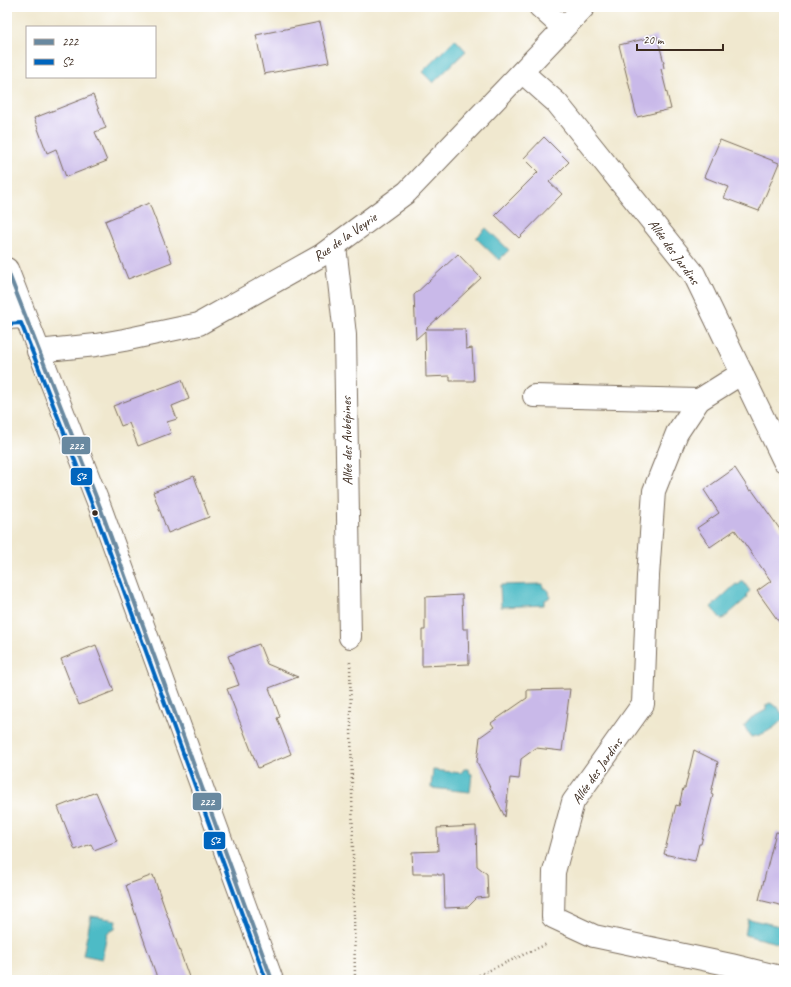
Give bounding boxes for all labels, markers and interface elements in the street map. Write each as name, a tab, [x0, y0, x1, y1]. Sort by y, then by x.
legend	[26, 26, 156, 78]
scale bar	[637, 26, 723, 52]
text: 20 m	[643, 32, 665, 48]
text: 222	[62, 34, 80, 50]
text: S2	[62, 54, 75, 70]
street label: Rue de la Veyrie	[310, 208, 381, 265]
street label: Allée des Jardins	[645, 216, 704, 289]
street label: Allée des Aubépines	[338, 395, 356, 486]
line badge: 222	[61, 436, 91, 455]
text: 222	[69, 439, 84, 453]
line badge: S2	[70, 467, 93, 486]
text: S2	[76, 469, 87, 483]
unlabelled marker	[90, 508, 100, 518]
street label: Allée des Jardins	[568, 734, 627, 807]
line badge: 222	[192, 792, 222, 811]
text: 222	[200, 795, 215, 809]
line badge: S2	[203, 831, 226, 850]
text: S2	[210, 833, 221, 847]

